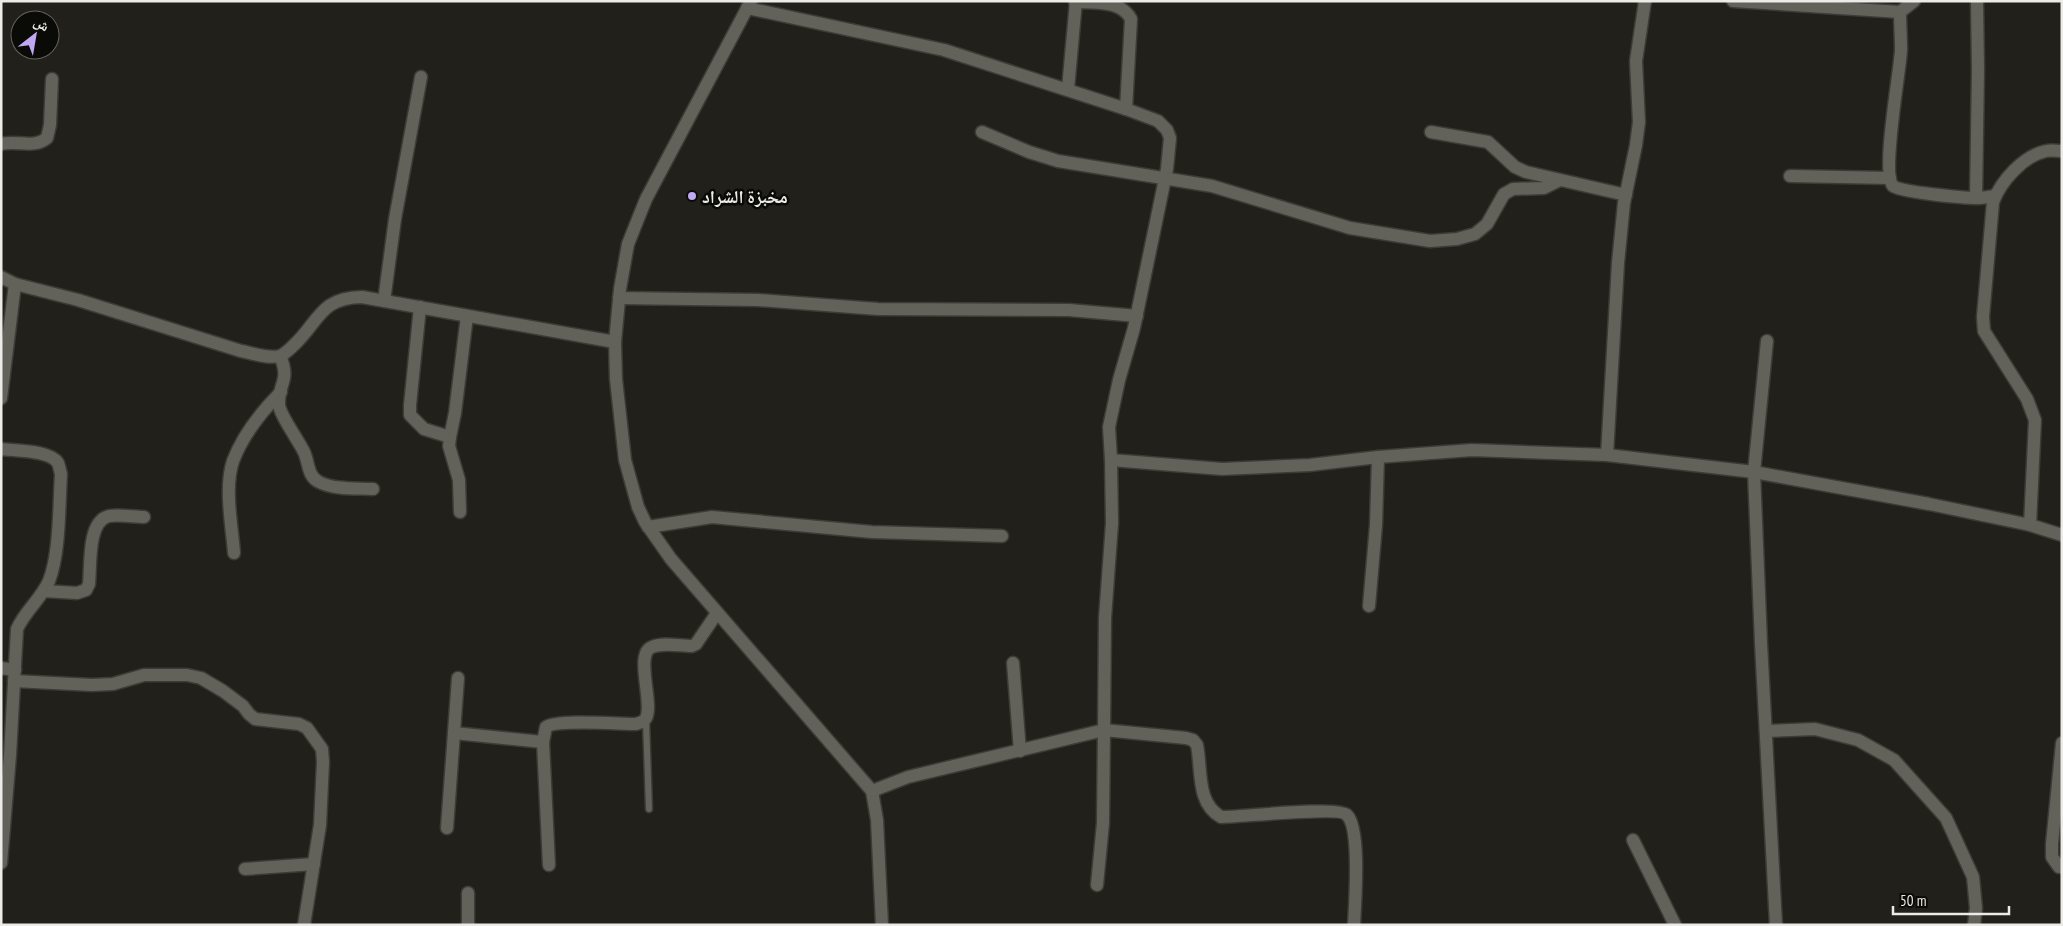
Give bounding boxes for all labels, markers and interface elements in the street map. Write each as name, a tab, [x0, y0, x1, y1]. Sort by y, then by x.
north arrow	[10, 10, 60, 60]
text: ش	[31, 12, 53, 35]
place label: مخبزة الشراد	[702, 185, 788, 208]
marker: مخبزة الشراد	[686, 190, 698, 202]
scale bar	[1893, 884, 2009, 916]
text: 50 m	[1900, 891, 1926, 910]

